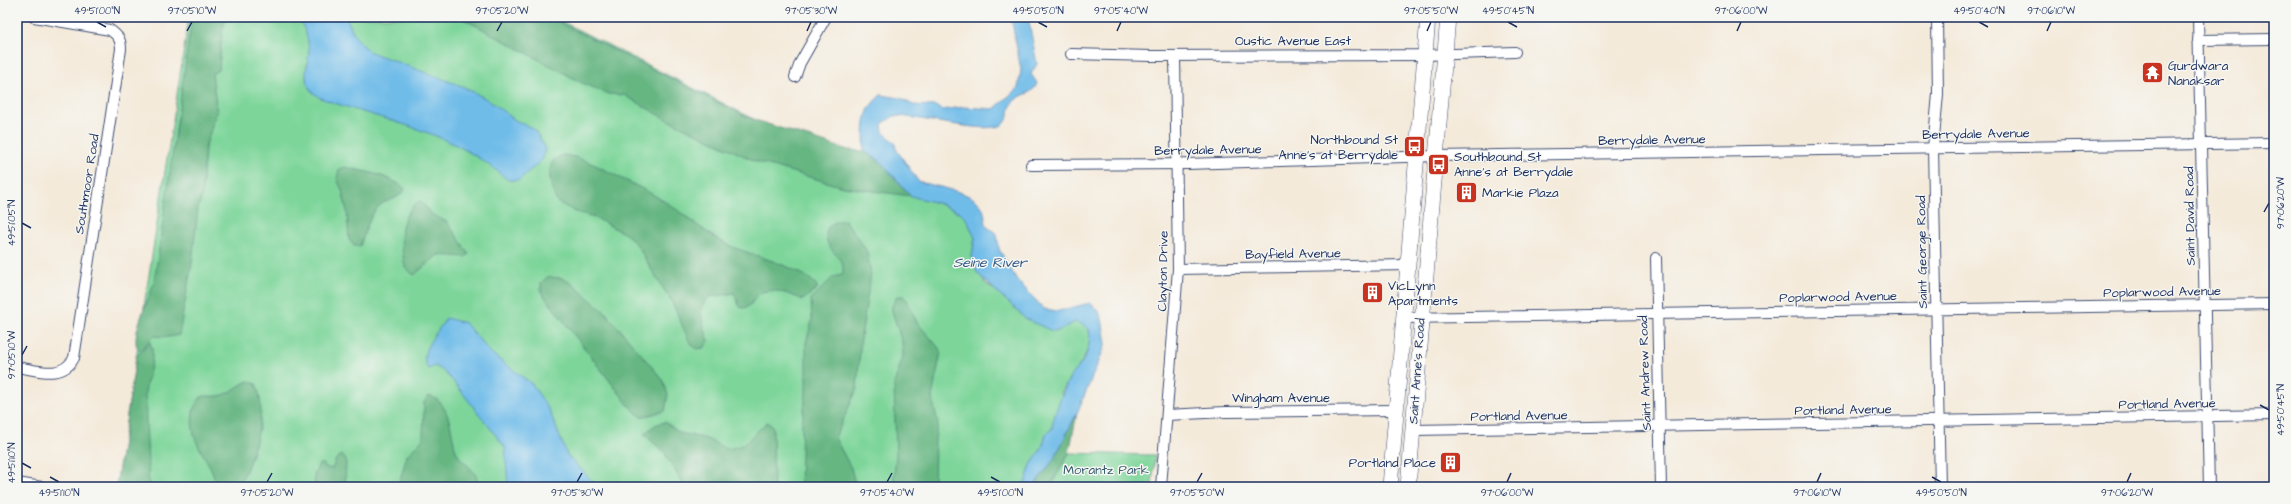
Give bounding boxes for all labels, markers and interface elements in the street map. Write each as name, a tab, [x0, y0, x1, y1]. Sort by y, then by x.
text: 49°51'00"N	[74, 4, 120, 18]
text: 97°05'10"W	[168, 4, 217, 18]
text: 97°05'20"W	[476, 4, 529, 18]
text: 97°05'30"W	[785, 4, 838, 18]
text: 49°50'50"N	[1012, 4, 1064, 18]
text: 97°05'40"W	[1094, 4, 1149, 18]
text: 97°05'50"W	[1404, 4, 1459, 18]
text: 49°50'45"N	[1482, 4, 1534, 18]
text: 97°06'00"W	[1715, 4, 1768, 18]
text: 49°50'40"N	[1953, 4, 2005, 18]
text: 97°06'10"W	[2027, 4, 2075, 18]
street label: Oustic Avenue East	[1235, 32, 1352, 50]
place label: Gurdwara Nanaksar	[2168, 57, 2229, 90]
temple icon: Gurdwara Nanaksar	[2140, 60, 2166, 86]
street label: Berrydale Avenue	[1922, 124, 2030, 145]
street label: Berrydale Avenue	[1598, 130, 1706, 151]
place label: Northbound St Anne's at Berrydale	[1279, 131, 1399, 165]
street label: Southmoor Road	[70, 132, 104, 235]
bus stop icon: Northbound St Anne's at Berrydale	[1401, 134, 1427, 160]
street label: Berrydale Avenue	[1154, 140, 1262, 161]
place label: Southbound St Anne's at Berrydale	[1454, 148, 1573, 182]
bus stop icon: Southbound St Anne's at Berrydale	[1425, 151, 1451, 177]
street label: Saint David Road	[2180, 166, 2200, 266]
text: 97°06'20"W	[2274, 176, 2288, 229]
building icon: Markie Plaza	[1453, 180, 1479, 206]
place label: Markie Plaza	[1482, 184, 1559, 202]
street label: Saint George Road	[1912, 195, 1933, 309]
text: 49°51'05"N	[5, 200, 19, 246]
street label: Clayton Drive	[1153, 231, 1174, 311]
street label: Bayfield Avenue	[1245, 244, 1341, 265]
water label: Seine River	[953, 253, 1028, 273]
place label: VicLynn Apartments	[1388, 277, 1459, 310]
building icon: VicLynn Apartments	[1360, 280, 1386, 306]
street label: Poplarwood Avenue	[2103, 282, 2221, 302]
street label: Poplarwood Avenue	[1779, 287, 1897, 307]
street label: Saint Andrew Road	[1634, 315, 1656, 431]
street label: Saint Anne's Road	[1404, 317, 1430, 424]
text: 97°05'10"W	[5, 330, 19, 379]
text: 49°50'45"N	[2274, 384, 2288, 436]
street label: Wingham Avenue	[1232, 389, 1330, 408]
street label: Portland Avenue	[2118, 394, 2216, 414]
street label: Portland Avenue	[1794, 400, 1892, 420]
street label: Portland Avenue	[1470, 406, 1568, 426]
text: 49°51'10"N	[5, 443, 19, 483]
building icon: Portland Place	[1438, 450, 1464, 476]
place label: Portland Place	[1349, 454, 1436, 472]
park label: Morantz Park	[1063, 461, 1149, 479]
text: 49°51'10"N	[39, 486, 79, 500]
text: 97°05'20"W	[241, 486, 294, 500]
text: 97°05'30"W	[551, 486, 604, 500]
text: 97°05'40"W	[860, 486, 915, 500]
text: 49°51'00"N	[977, 486, 1023, 500]
text: 97°05'50"W	[1170, 486, 1225, 500]
text: 97°06'00"W	[1481, 486, 1534, 500]
text: 97°06'10"W	[1793, 486, 1841, 500]
text: 49°50'50"N	[1915, 486, 1967, 500]
text: 97°06'20"W	[2101, 486, 2154, 500]

